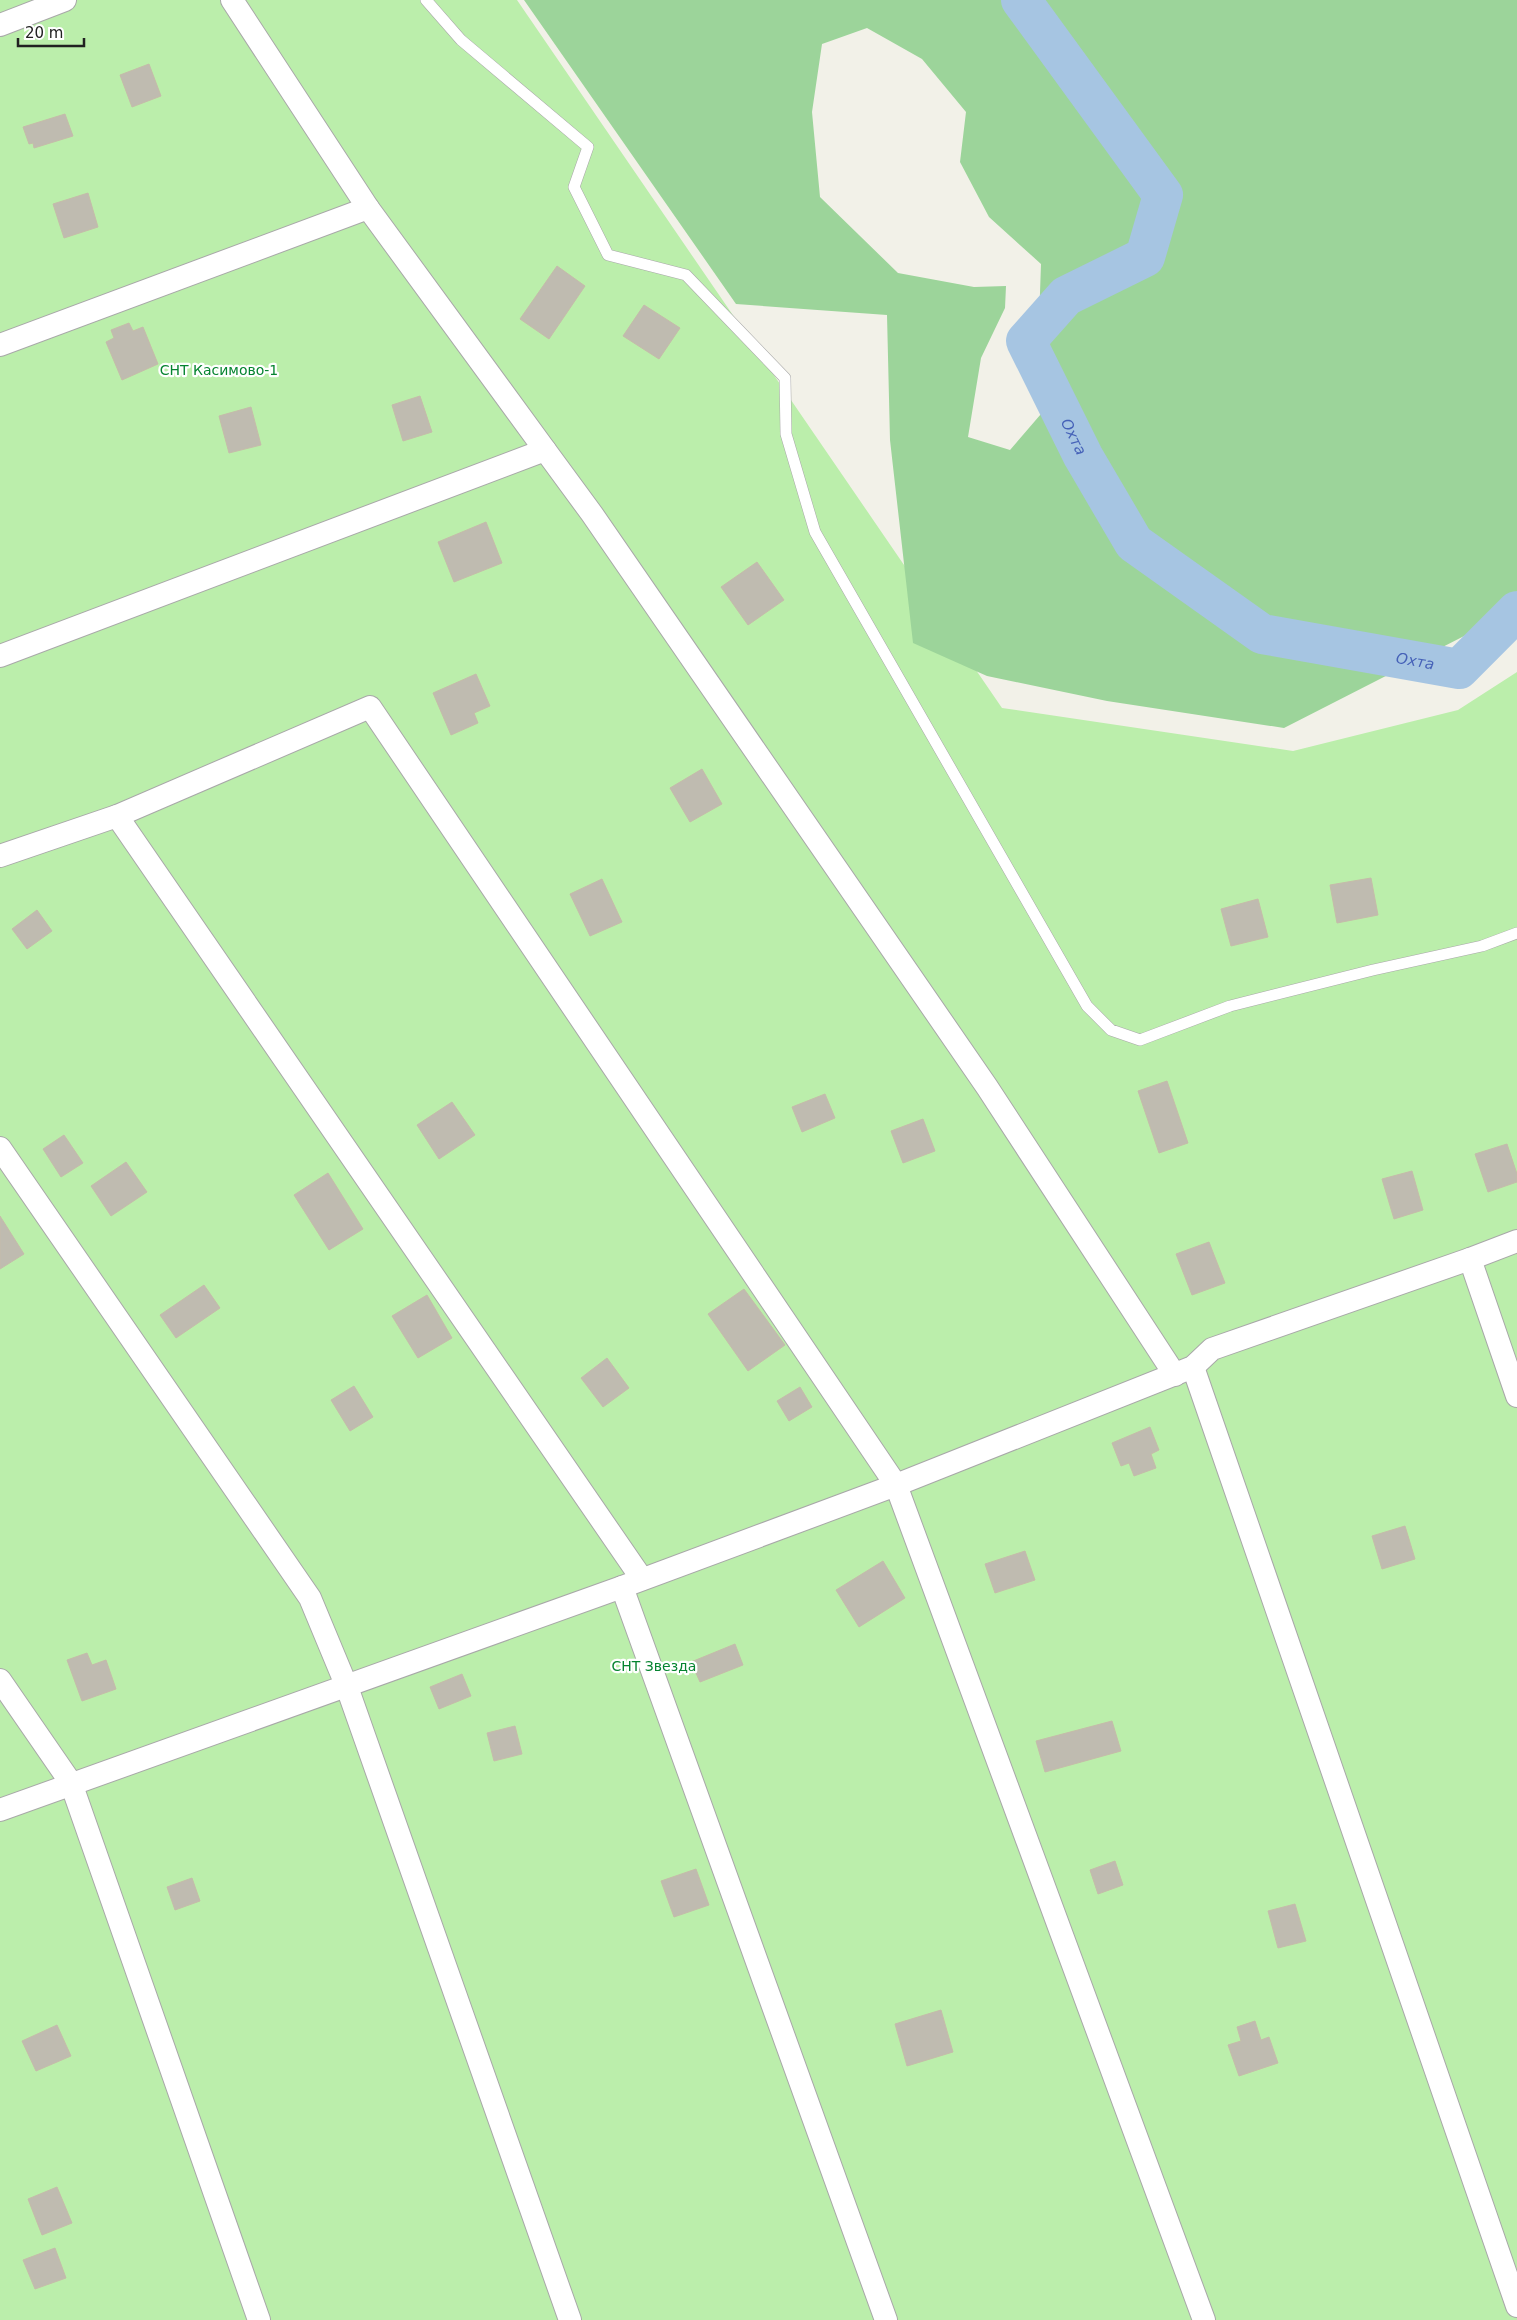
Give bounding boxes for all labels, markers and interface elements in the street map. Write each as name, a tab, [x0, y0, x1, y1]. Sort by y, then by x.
scale bar	[18, 15, 84, 47]
text: 20 m	[25, 24, 63, 42]
park label: СНТ Касимово-1	[160, 362, 278, 378]
water label: Охта	[1057, 415, 1090, 458]
water label: Охта	[1395, 649, 1436, 673]
park label: СНТ Звезда	[612, 1658, 696, 1674]

